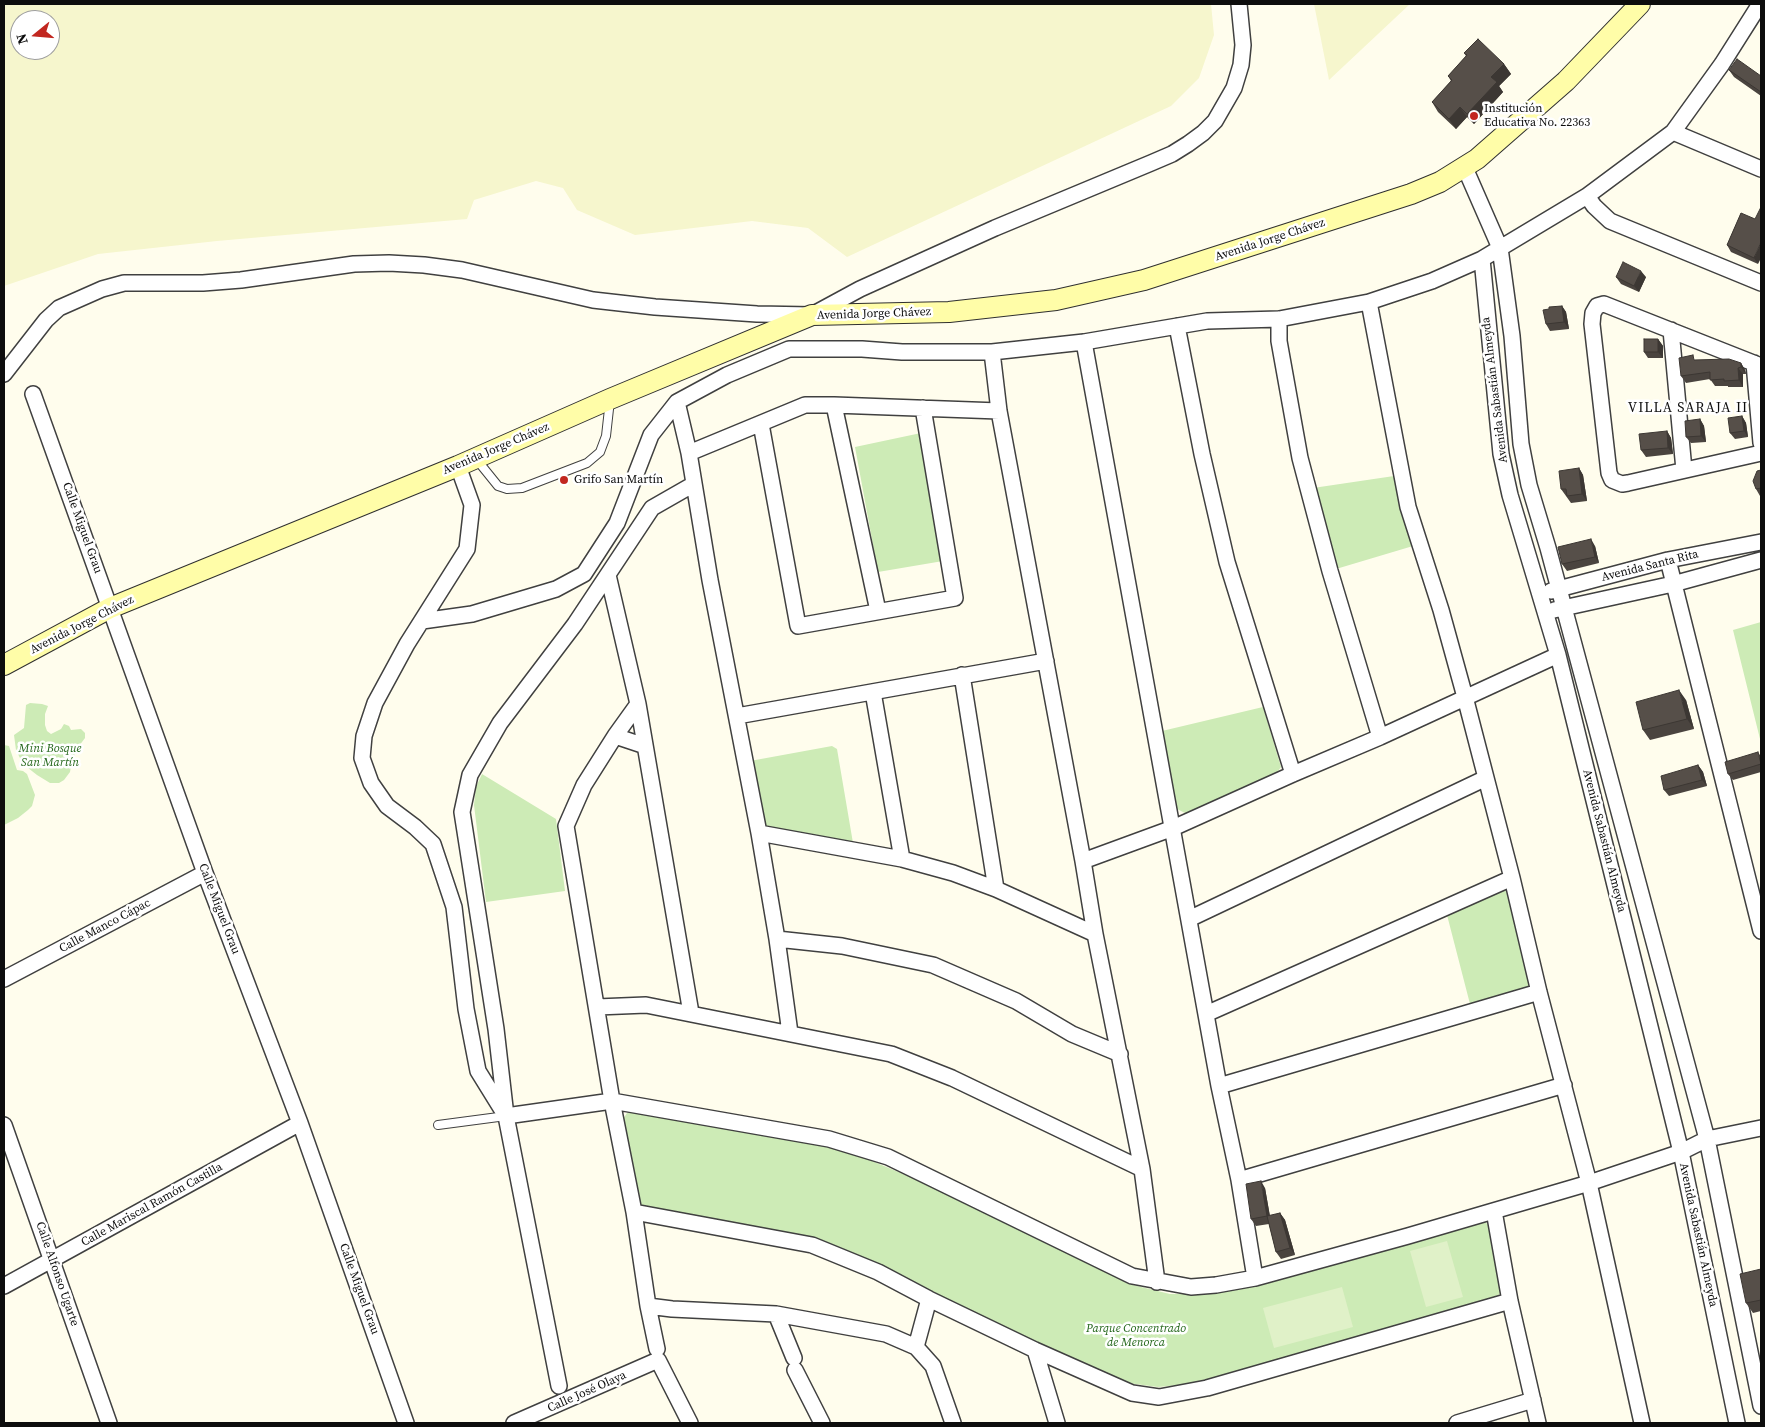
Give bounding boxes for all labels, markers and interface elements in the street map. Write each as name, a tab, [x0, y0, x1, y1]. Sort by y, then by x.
north arrow	[10, 10, 60, 60]
text: N	[11, 31, 33, 47]
place label: Institución Educativa No. 22363	[1484, 102, 1590, 130]
marker: Institución Educativa No. 22363	[1468, 110, 1480, 122]
street label: Avenida Jorge Chávez	[1213, 215, 1327, 265]
street label: Avenida Jorge Chávez	[817, 305, 931, 323]
street label: Avenida Sabastián Almeyda	[1479, 316, 1511, 464]
district label: VILLA SARAJA II	[1626, 400, 1750, 416]
street label: Avenida Jorge Chávez	[440, 420, 552, 478]
place label: Grifo San Martín	[574, 473, 663, 487]
marker: Grifo San Martín	[558, 474, 570, 486]
street label: Calle Miguel Grau	[59, 481, 105, 575]
street label: Avenida Santa Rita	[1600, 547, 1700, 585]
street label: Avenida Jorge Chávez	[28, 593, 136, 657]
park label: Mini Bosque San Martín	[19, 742, 81, 770]
street label: Avenida Sabastián Almeyda	[1579, 768, 1629, 914]
street label: Calle Miguel Grau	[195, 862, 243, 956]
street label: Calle Manco Cápac	[57, 896, 153, 956]
street label: Calle Mariscal Ramón Castilla	[79, 1160, 225, 1250]
street label: Avenida Sabastián Almeyda	[1676, 1162, 1720, 1308]
street label: Calle Alfonso Ugarte	[32, 1220, 82, 1328]
street label: Calle Miguel Grau	[336, 1242, 382, 1336]
park label: Parque Concentrado de Menorca	[1086, 1322, 1186, 1350]
street label: Calle José Olaya	[545, 1368, 629, 1416]

